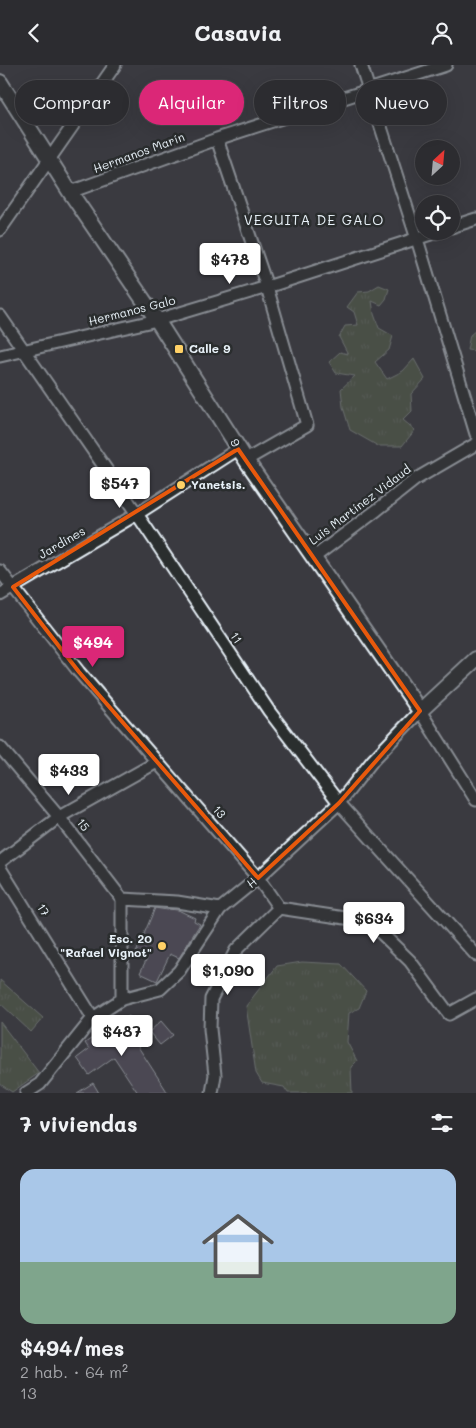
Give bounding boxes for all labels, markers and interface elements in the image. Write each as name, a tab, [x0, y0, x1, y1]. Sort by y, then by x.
text: Casavia	[194, 18, 282, 47]
icon: back	[20, 19, 48, 47]
icon: person	[428, 19, 456, 47]
chip: Comprar	[15, 80, 129, 125]
chip: Alquilar	[139, 80, 244, 125]
chip: Filtros	[254, 80, 346, 125]
chip: Nuevo	[356, 80, 447, 125]
street label: Hermanos Marín	[91, 128, 186, 176]
north arrow	[415, 140, 460, 185]
map controls	[415, 140, 460, 240]
button: locate	[415, 195, 460, 240]
district label: VEGUITA DE GALO	[244, 210, 384, 229]
pin: $478	[200, 243, 260, 285]
text: $478	[211, 248, 249, 269]
street label: Hermanos Galo	[87, 292, 177, 329]
place label: Calle 9	[189, 340, 230, 356]
marker: Calle 9	[173, 343, 185, 355]
street label: 9	[227, 435, 245, 450]
street label: Luis Martínez Vidaud	[305, 460, 414, 548]
pin: $547	[90, 467, 150, 509]
text: $547	[101, 472, 139, 493]
place label: Yanetsis.	[191, 476, 245, 492]
marker: Yanetsis.	[175, 479, 187, 491]
street label: Jardines	[35, 522, 88, 562]
pin: $494	[63, 625, 123, 668]
street label: 11	[227, 629, 246, 646]
text: $494	[73, 631, 113, 652]
pin: $433	[39, 753, 99, 796]
text: $433	[49, 759, 89, 780]
street label: 13	[210, 801, 230, 821]
street label: 15	[74, 815, 94, 834]
street label: H	[243, 873, 260, 891]
street label: 17	[34, 900, 54, 919]
pin: $634	[344, 901, 404, 944]
text: $634	[354, 907, 394, 928]
place label: Esc. 20 "Rafael Vignot"	[60, 930, 152, 960]
marker: Esc. 20 "Rafael Vignot"	[156, 940, 168, 952]
pin: $1,090	[187, 953, 269, 996]
text: $1,090	[202, 959, 254, 980]
pin: $487	[92, 1015, 152, 1057]
text: $487	[103, 1020, 141, 1041]
icon: filters	[428, 1109, 456, 1137]
text: 7 viviendas	[20, 1110, 138, 1137]
icon: home	[193, 1201, 283, 1291]
text: $494/mes	[20, 1334, 124, 1361]
text: 2 hab. · 64 m²	[20, 1361, 128, 1382]
text: 13	[20, 1382, 37, 1403]

